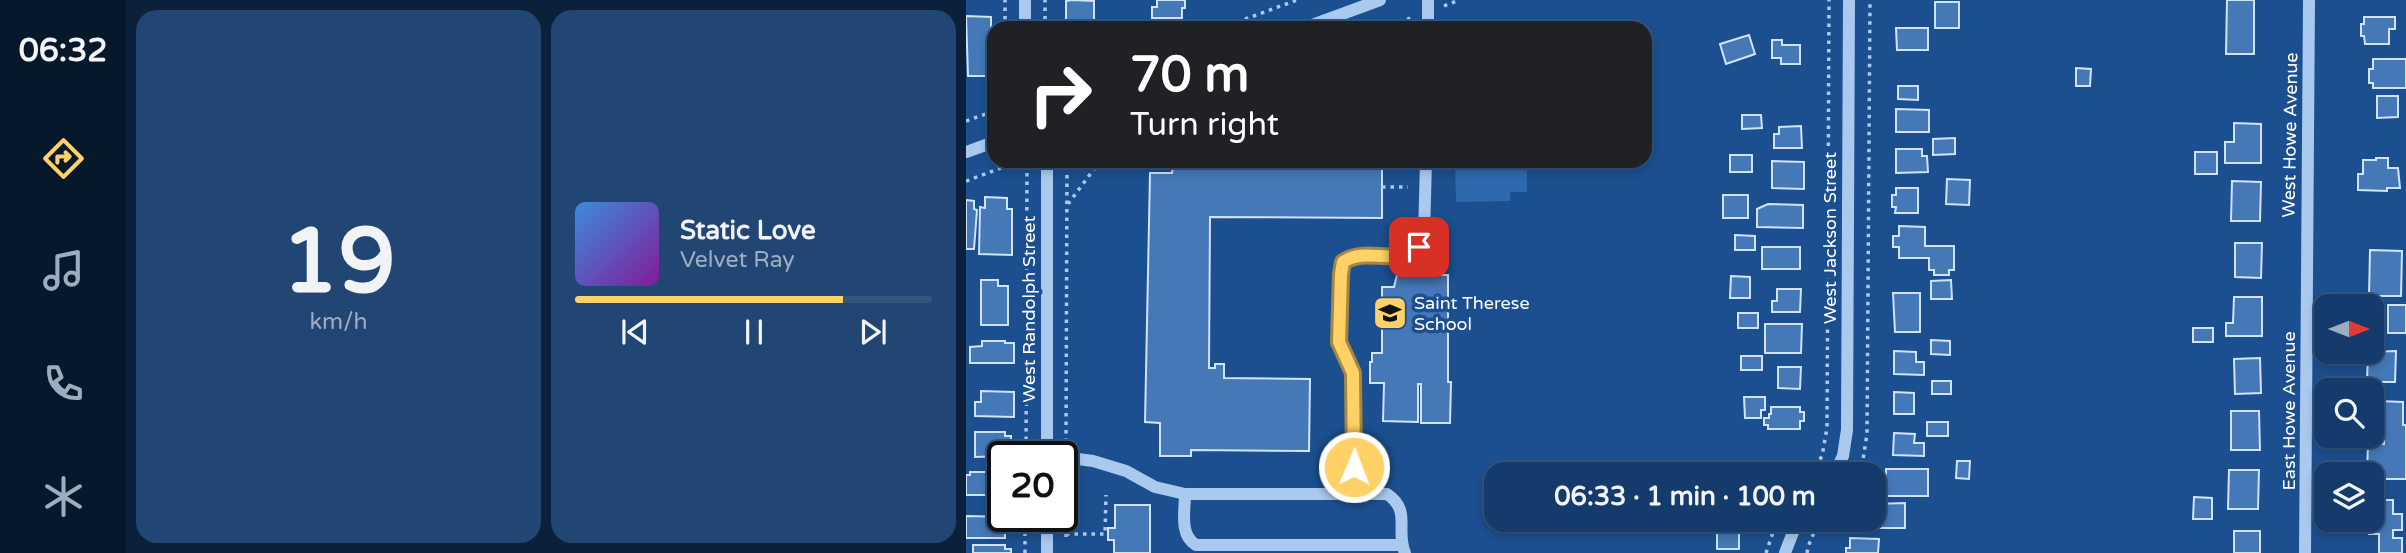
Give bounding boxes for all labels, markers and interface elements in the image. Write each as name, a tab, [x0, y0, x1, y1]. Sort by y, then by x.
text: 06:32	[19, 32, 107, 70]
text: 70 m	[1130, 46, 1249, 105]
icon: right	[1015, 49, 1106, 140]
street label: West Howe Avenue	[2278, 52, 2302, 218]
text: Turn right	[1130, 106, 1279, 144]
icon: directions	[39, 134, 88, 183]
street label: West Jackson Street	[1819, 152, 1841, 324]
text: 19	[281, 207, 396, 317]
text: Static Love	[680, 215, 816, 246]
street label: West Randolph Street	[1018, 215, 1040, 402]
pin	[1389, 217, 1449, 277]
icon: arrive	[1400, 228, 1438, 266]
icon: music	[39, 246, 88, 295]
text: Velvet Ray	[680, 246, 795, 274]
place label: Saint Therese School	[1414, 292, 1530, 335]
school or university icon: Saint Therese School	[1371, 294, 1409, 332]
north arrow	[2314, 294, 2384, 364]
map controls	[2314, 294, 2384, 532]
text: km/h	[310, 308, 367, 336]
icon: previous	[616, 313, 654, 351]
icon: pause	[735, 313, 773, 351]
icon: next	[854, 313, 892, 351]
street label: East Howe Avenue	[2278, 331, 2300, 491]
icon: phone	[39, 359, 88, 408]
button: search	[2314, 378, 2384, 448]
position arrow	[1317, 430, 1391, 504]
speed limit sign: 20	[987, 441, 1078, 532]
button: layers	[2314, 462, 2384, 532]
icon: climate	[39, 472, 88, 521]
text: 06:33 · 1 min · 100 m	[1554, 481, 1816, 512]

